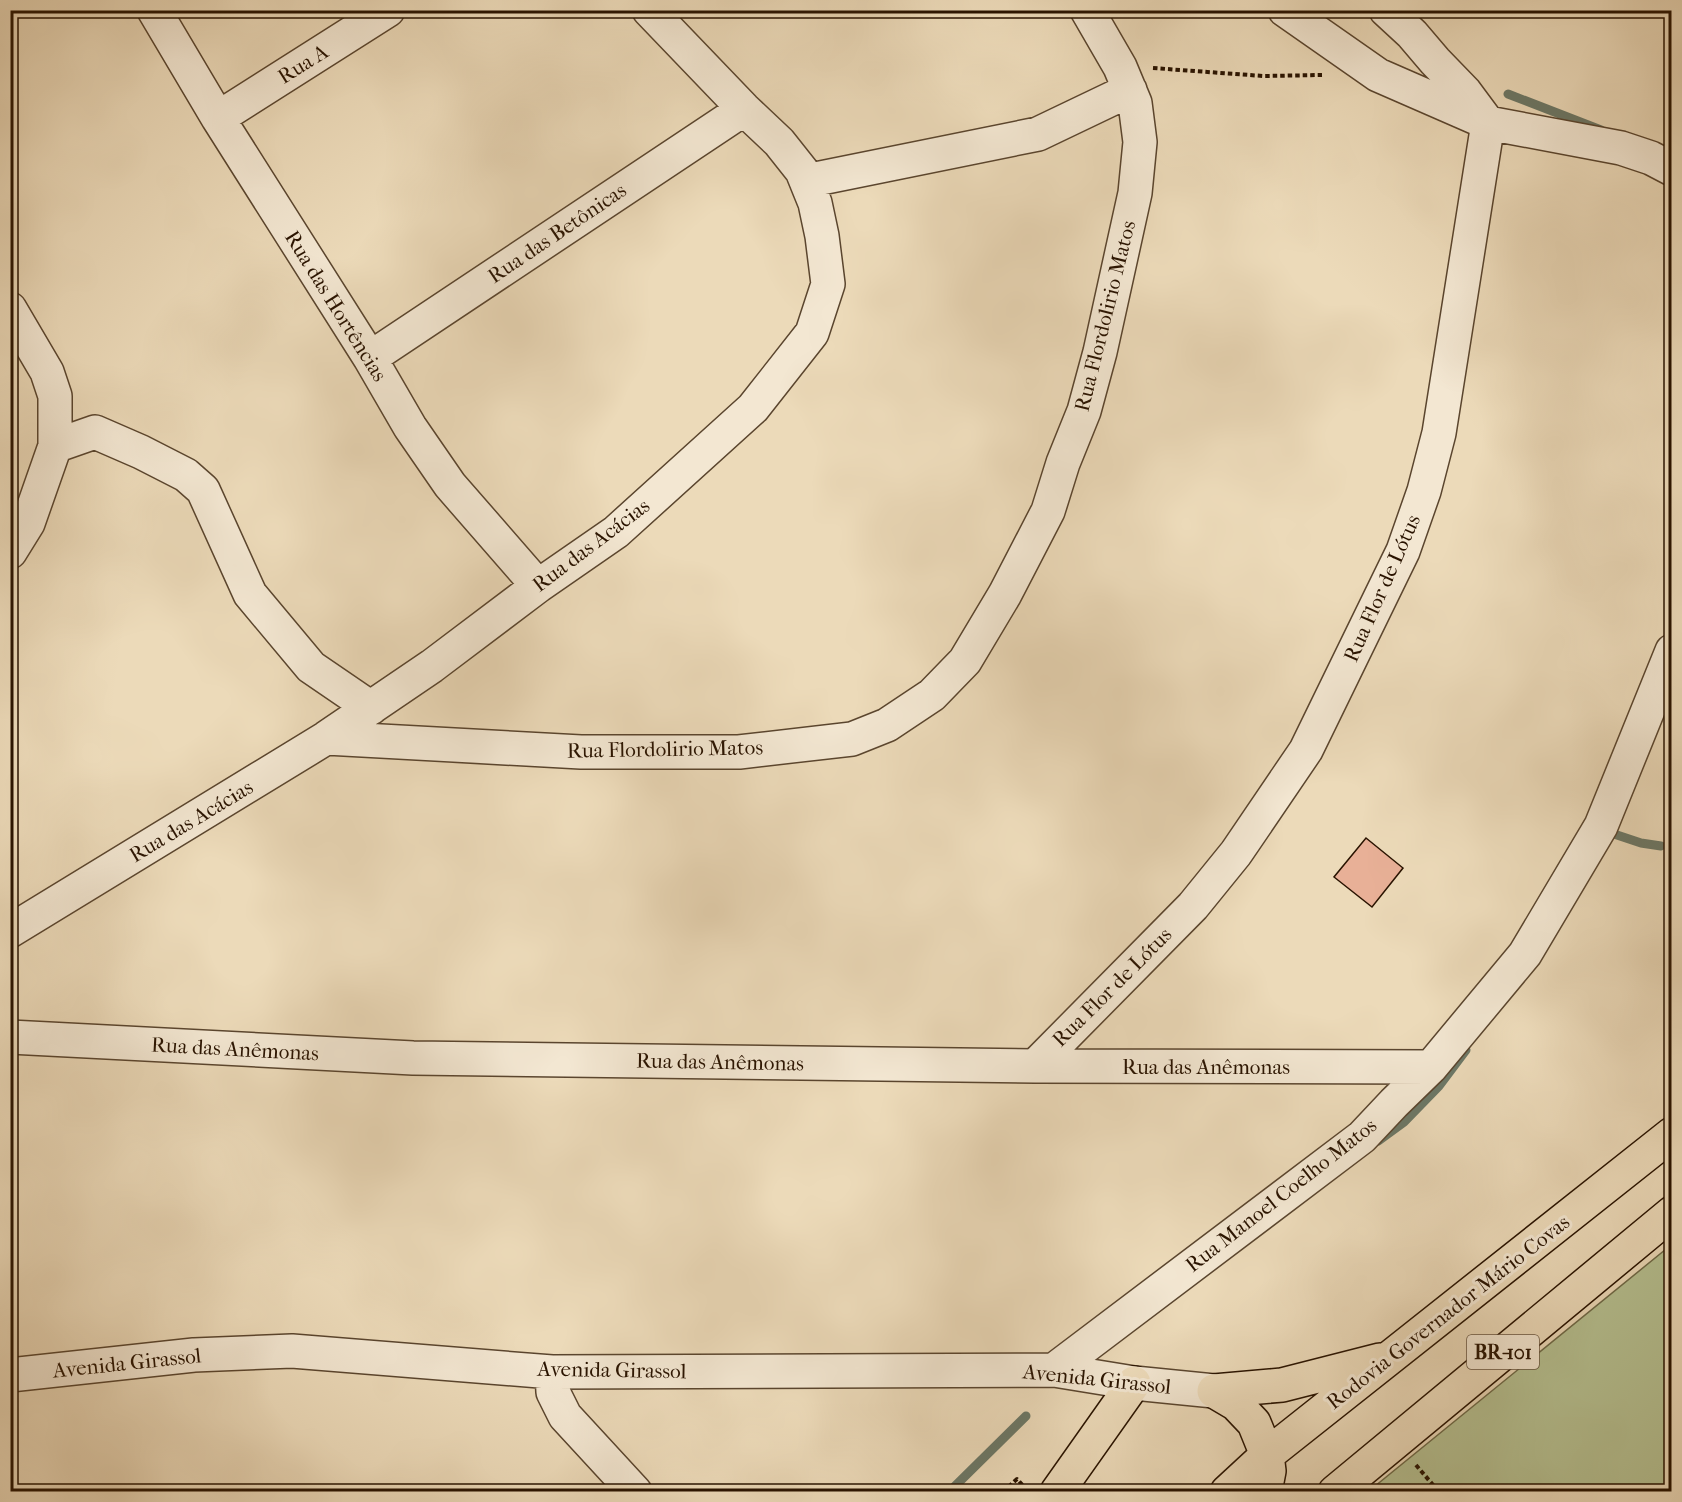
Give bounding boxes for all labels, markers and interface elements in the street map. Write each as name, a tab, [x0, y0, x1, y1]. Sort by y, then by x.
street label: Rua A	[273, 39, 333, 89]
street label: Rua das Betônicas	[483, 178, 631, 288]
street label: Rua Flordolirio Matos	[1070, 218, 1140, 414]
street label: Rua das Hortências	[280, 226, 392, 386]
street label: Rua das Acácias	[528, 493, 654, 597]
street label: Rua Flor de Lótus	[1339, 510, 1425, 665]
street label: Rua Flordolirio Matos	[567, 735, 764, 763]
street label: Rua das Acácias	[125, 775, 257, 867]
street label: Rua Flor de Lótus	[1047, 922, 1177, 1052]
street label: Rua das Anêmonas	[150, 1033, 320, 1065]
street label: Rua das Anêmonas	[636, 1049, 804, 1075]
street label: Rua das Anêmonas	[1122, 1055, 1290, 1079]
street label: Rua Manoel Coelho Matos	[1181, 1113, 1382, 1277]
street label: Rodovia Governador Mário Covas	[1322, 1210, 1574, 1414]
road number: BR-101	[1467, 1335, 1539, 1369]
street label: Avenida Girassol	[51, 1343, 203, 1383]
street label: Avenida Girassol	[536, 1357, 687, 1383]
street label: Avenida Girassol	[1021, 1359, 1173, 1399]

